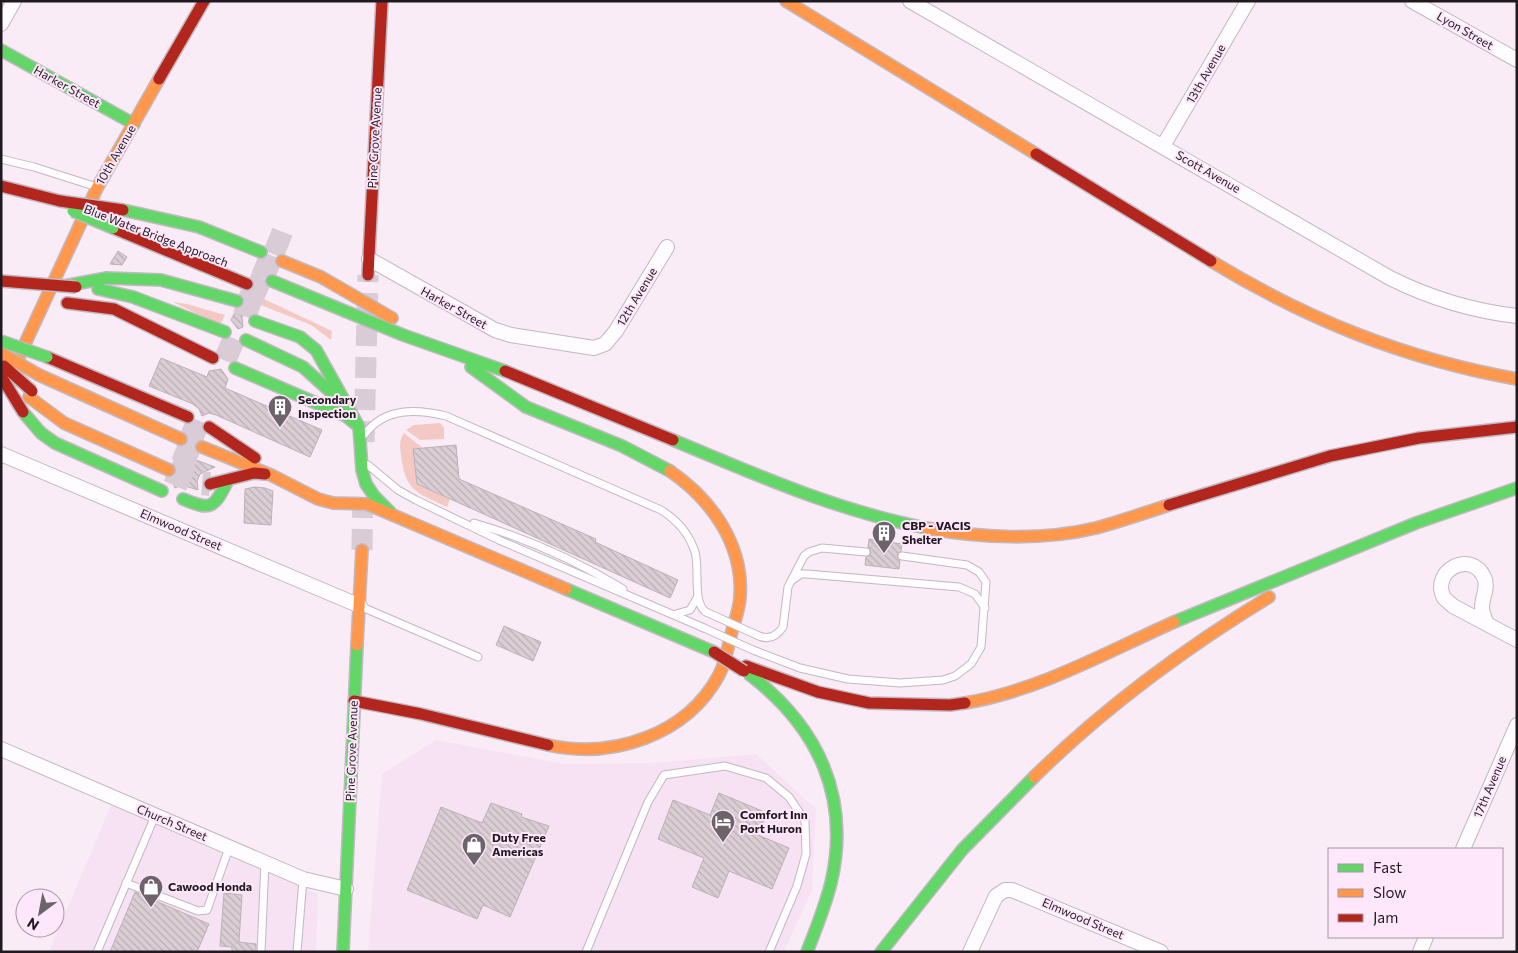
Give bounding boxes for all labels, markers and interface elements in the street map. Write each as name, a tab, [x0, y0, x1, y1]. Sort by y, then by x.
street label: Lyon Street	[1435, 8, 1496, 52]
street label: 13th Avenue	[1183, 41, 1228, 106]
street label: Harker Street	[32, 62, 103, 110]
street label: Pine Grove Avenue	[364, 87, 384, 189]
street label: 10th Avenue	[92, 122, 138, 187]
street label: Scott Avenue	[1174, 147, 1243, 195]
street label: Blue Water Bridge Approach	[82, 201, 230, 269]
street label: 12th Avenue	[613, 265, 659, 328]
street label: Harker Street	[419, 283, 490, 331]
place label: Secondary Inspection	[298, 392, 357, 420]
building icon: Secondary Inspection	[267, 394, 293, 428]
street label: Elmwood Street	[138, 506, 224, 553]
place label: CBP - VACIS Shelter	[902, 518, 971, 546]
building icon: CBP - VACIS Shelter	[871, 520, 897, 554]
street label: Pine Grove Avenue	[342, 700, 360, 802]
street label: 17th Avenue	[1470, 754, 1508, 820]
street label: Church Street	[135, 801, 210, 843]
place label: Comfort Inn Port Huron	[740, 807, 808, 835]
hotel icon: Comfort Inn Port Huron	[710, 809, 736, 843]
place label: Duty Free Americas	[492, 830, 546, 858]
shop icon: Duty Free Americas	[461, 832, 487, 866]
legend	[1328, 848, 1503, 938]
text: Fast	[1373, 858, 1402, 876]
shop icon: Cawood Honda	[138, 874, 164, 908]
place label: Cawood Honda	[168, 879, 252, 893]
text: Slow	[1373, 883, 1406, 901]
north arrow	[15, 888, 65, 938]
street label: Elmwood Street	[1040, 895, 1126, 942]
text: Jam	[1373, 908, 1398, 926]
text: N	[24, 914, 42, 934]

